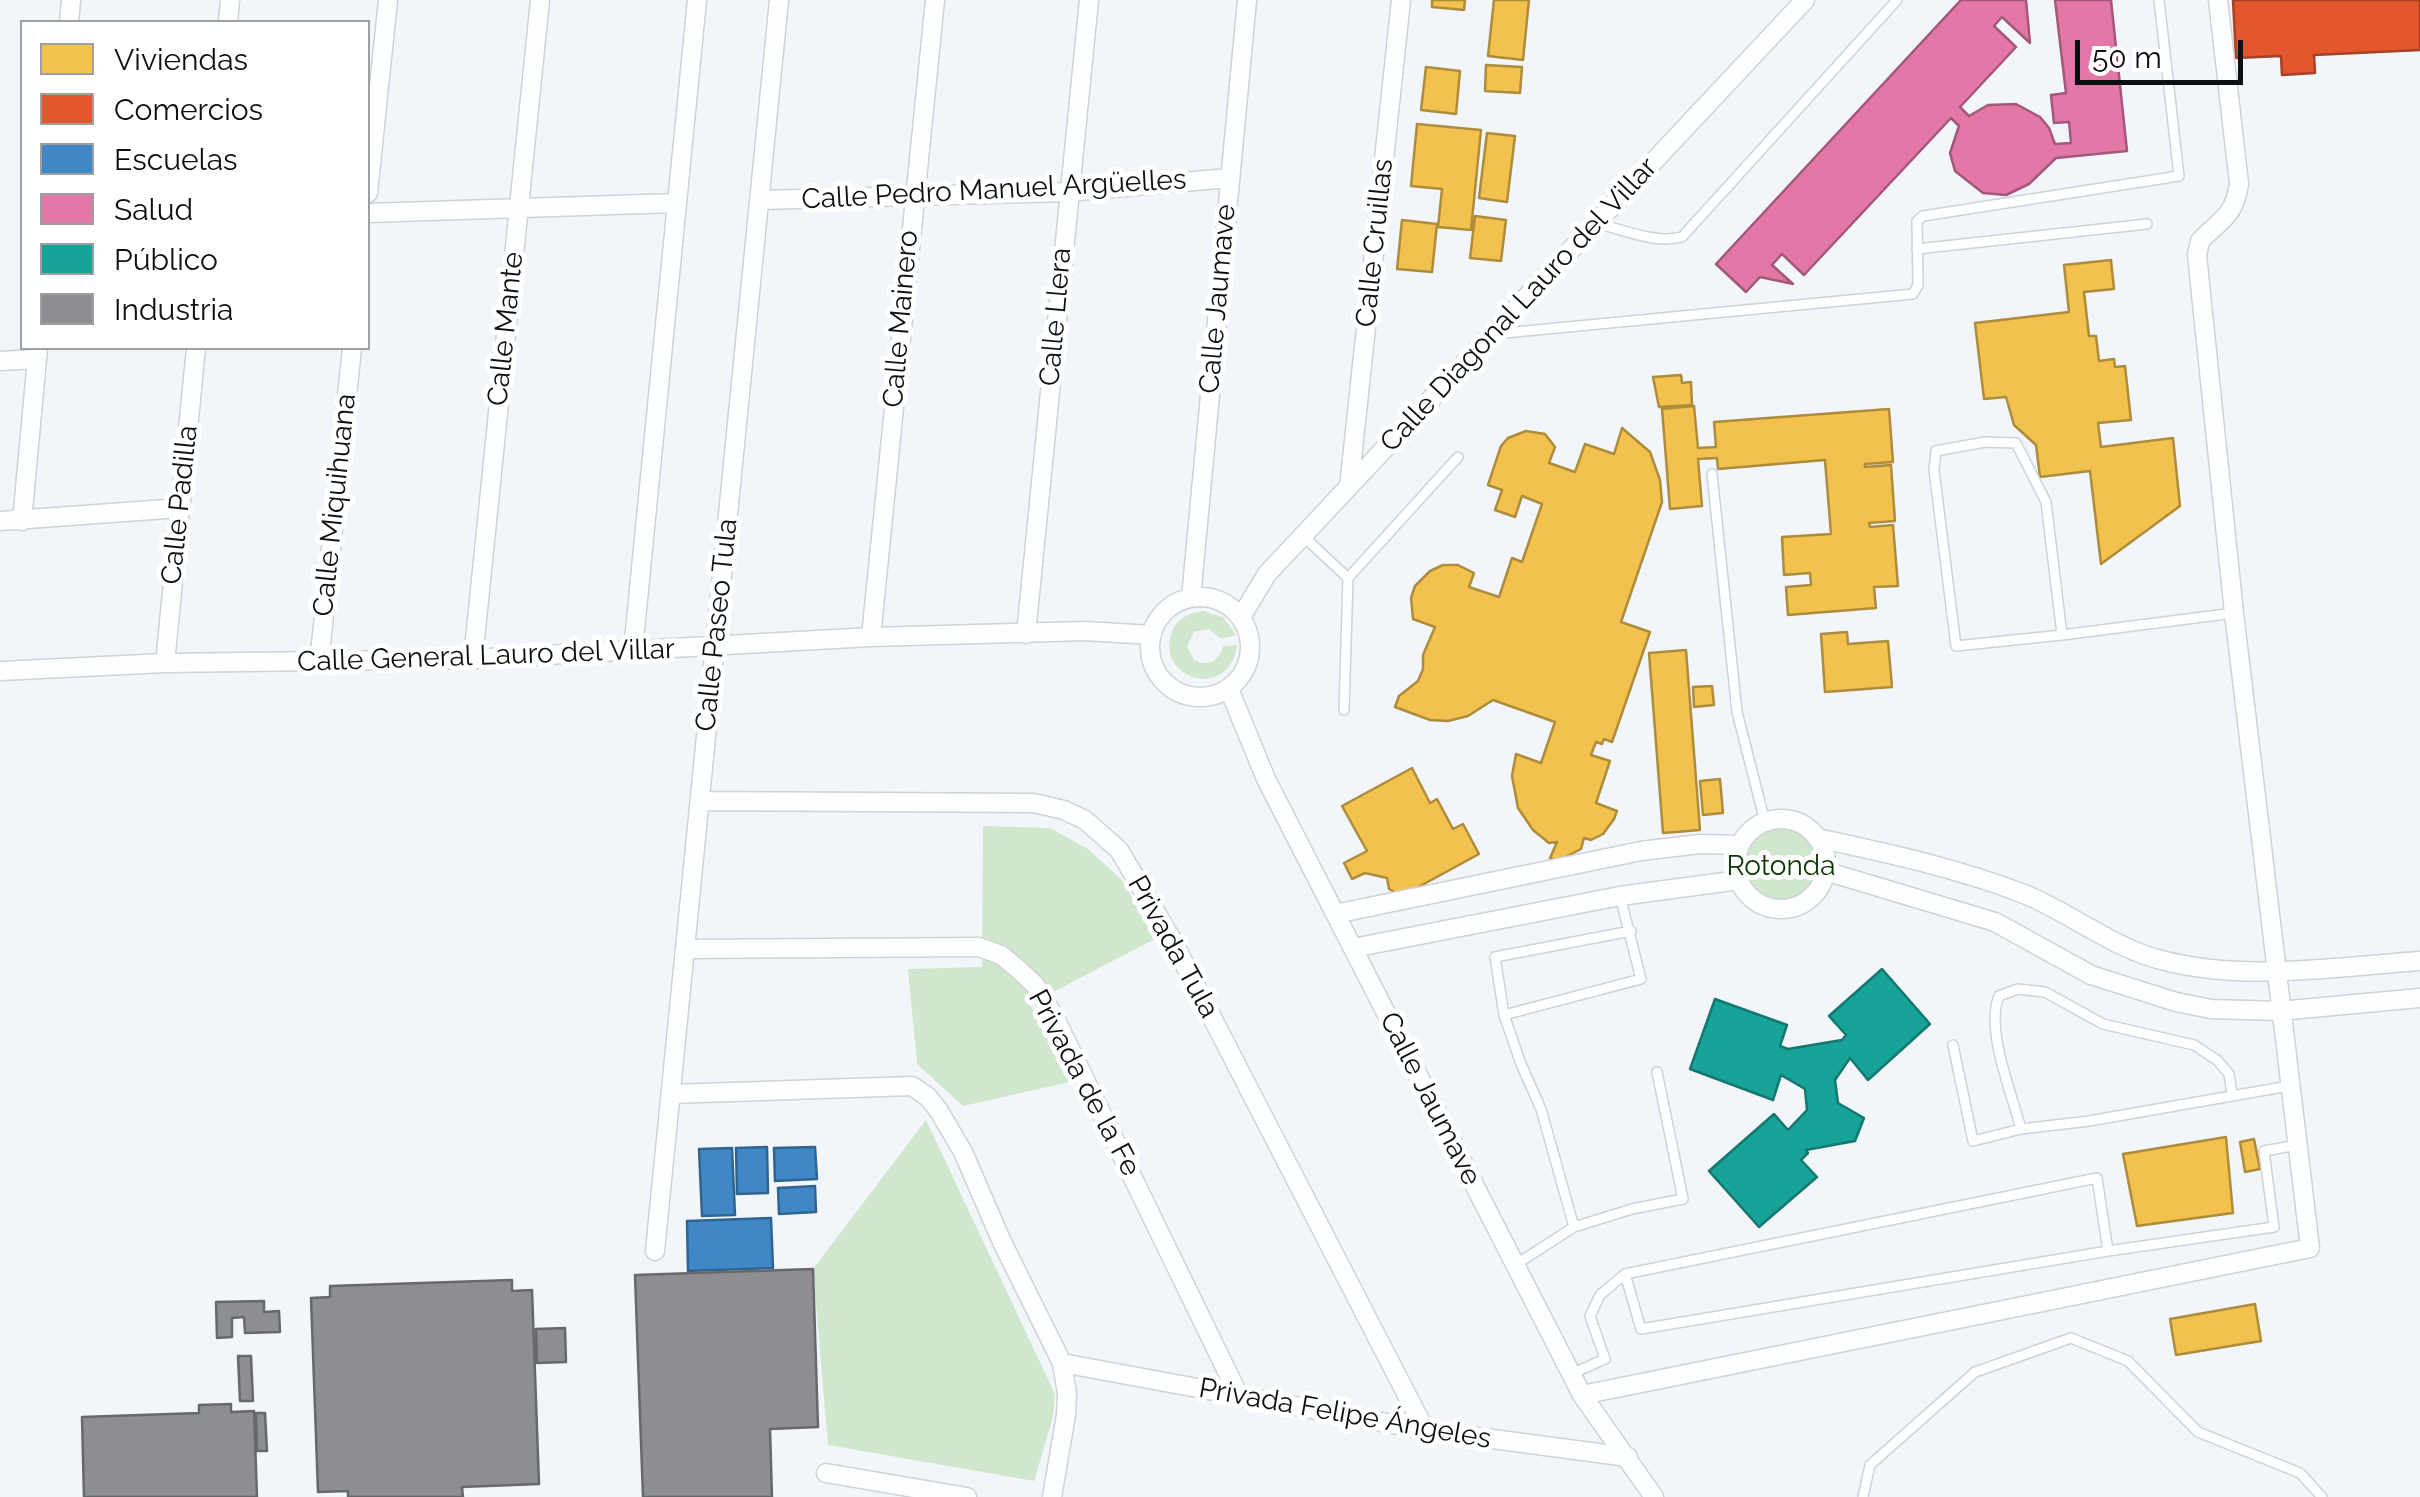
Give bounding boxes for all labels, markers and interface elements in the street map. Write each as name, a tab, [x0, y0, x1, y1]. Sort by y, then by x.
legend	[20, 20, 370, 350]
scale bar	[2080, 20, 2248, 82]
text: 50 m	[2092, 40, 2162, 75]
text: Viviendas	[114, 42, 248, 77]
text: Comercios	[114, 92, 263, 127]
text: Escuelas	[114, 142, 238, 177]
street label: Calle Diagonal Lauro del Villar	[1374, 151, 1664, 459]
street label: Calle Cruillas	[1349, 157, 1401, 329]
street label: Calle Pedro Manuel Argüelles	[801, 163, 1187, 217]
text: Salud	[114, 192, 193, 227]
street label: Calle Jaumave	[1193, 203, 1243, 395]
street label: Calle Mainero	[877, 229, 925, 409]
text: Público	[114, 242, 218, 277]
street label: Calle Llera	[1033, 246, 1079, 388]
street label: Calle Mante	[481, 250, 531, 408]
text: Industria	[114, 292, 233, 327]
street label: Calle Miquihuana	[307, 392, 363, 618]
street label: Calle Padilla	[155, 424, 205, 586]
street label: Calle Paseo Tula	[689, 517, 745, 733]
street label: Calle General Lauro del Villar	[297, 633, 675, 679]
park label: Rotonda	[1726, 850, 1836, 884]
street label: Privada Tula	[1120, 870, 1226, 1024]
street label: Privada de la Fe	[1021, 984, 1147, 1182]
street label: Calle Jaumave	[1372, 1007, 1488, 1191]
street label: Privada Felipe Ángeles	[1196, 1372, 1494, 1456]

